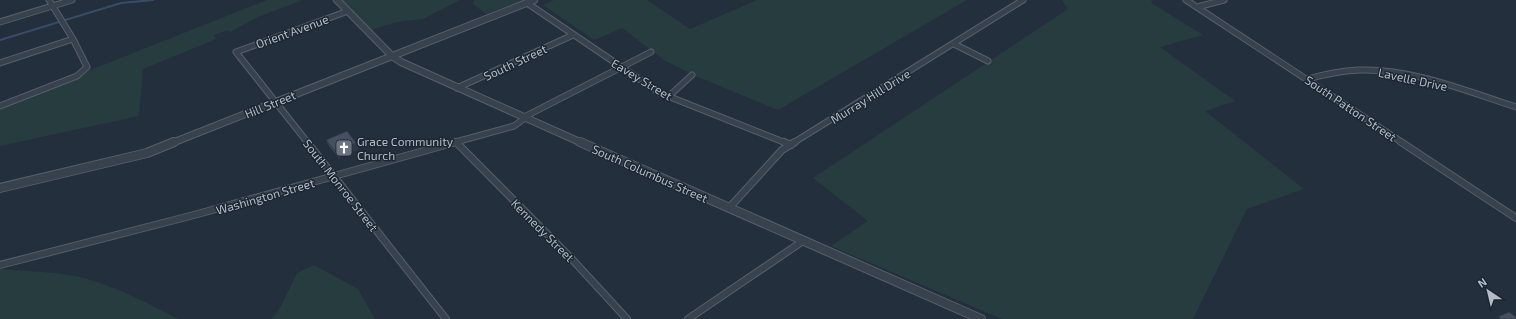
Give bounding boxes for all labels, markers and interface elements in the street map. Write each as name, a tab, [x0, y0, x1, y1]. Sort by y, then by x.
street label: Orient Avenue	[254, 11, 330, 51]
street label: South Street	[481, 41, 549, 83]
street label: Eavey Street	[609, 55, 675, 103]
street label: Lavelle Drive	[1377, 65, 1449, 93]
street label: Murray Hill Drive	[828, 66, 912, 126]
street label: South Patton Street	[1303, 72, 1400, 144]
street label: Hill Street	[242, 87, 298, 121]
place label: Grace Community Church	[357, 134, 454, 162]
street label: South Monroe Street	[301, 136, 382, 234]
church icon: Grace Community Church	[334, 138, 354, 158]
street label: South Columbus Street	[590, 141, 710, 205]
street label: Washington Street	[214, 175, 316, 217]
street label: Kennedy Street	[509, 196, 578, 265]
north arrow	[1468, 271, 1508, 311]
text: N	[1475, 275, 1489, 290]

